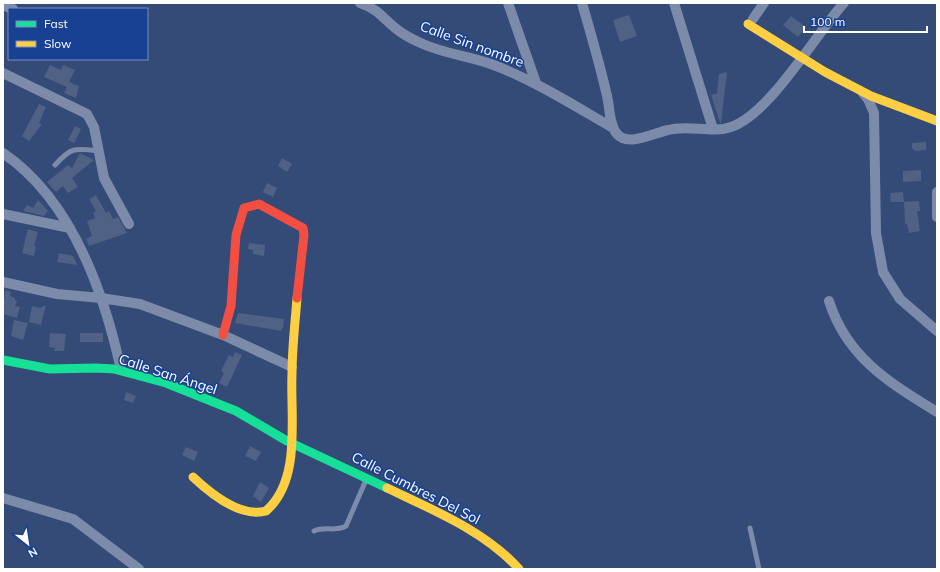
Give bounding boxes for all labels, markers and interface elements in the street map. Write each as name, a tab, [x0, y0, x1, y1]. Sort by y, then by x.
legend	[8, 8, 148, 60]
scale bar	[804, 8, 927, 34]
text: 100 m	[810, 14, 845, 29]
text: Fast	[44, 16, 68, 31]
street label: Calle Sin nombre	[418, 17, 526, 71]
text: Slow	[44, 36, 72, 51]
street label: Calle San Ángel	[116, 350, 220, 398]
street label: Calle Cumbres Del Sol	[349, 448, 483, 528]
north arrow	[8, 524, 48, 564]
text: N	[26, 545, 40, 561]

